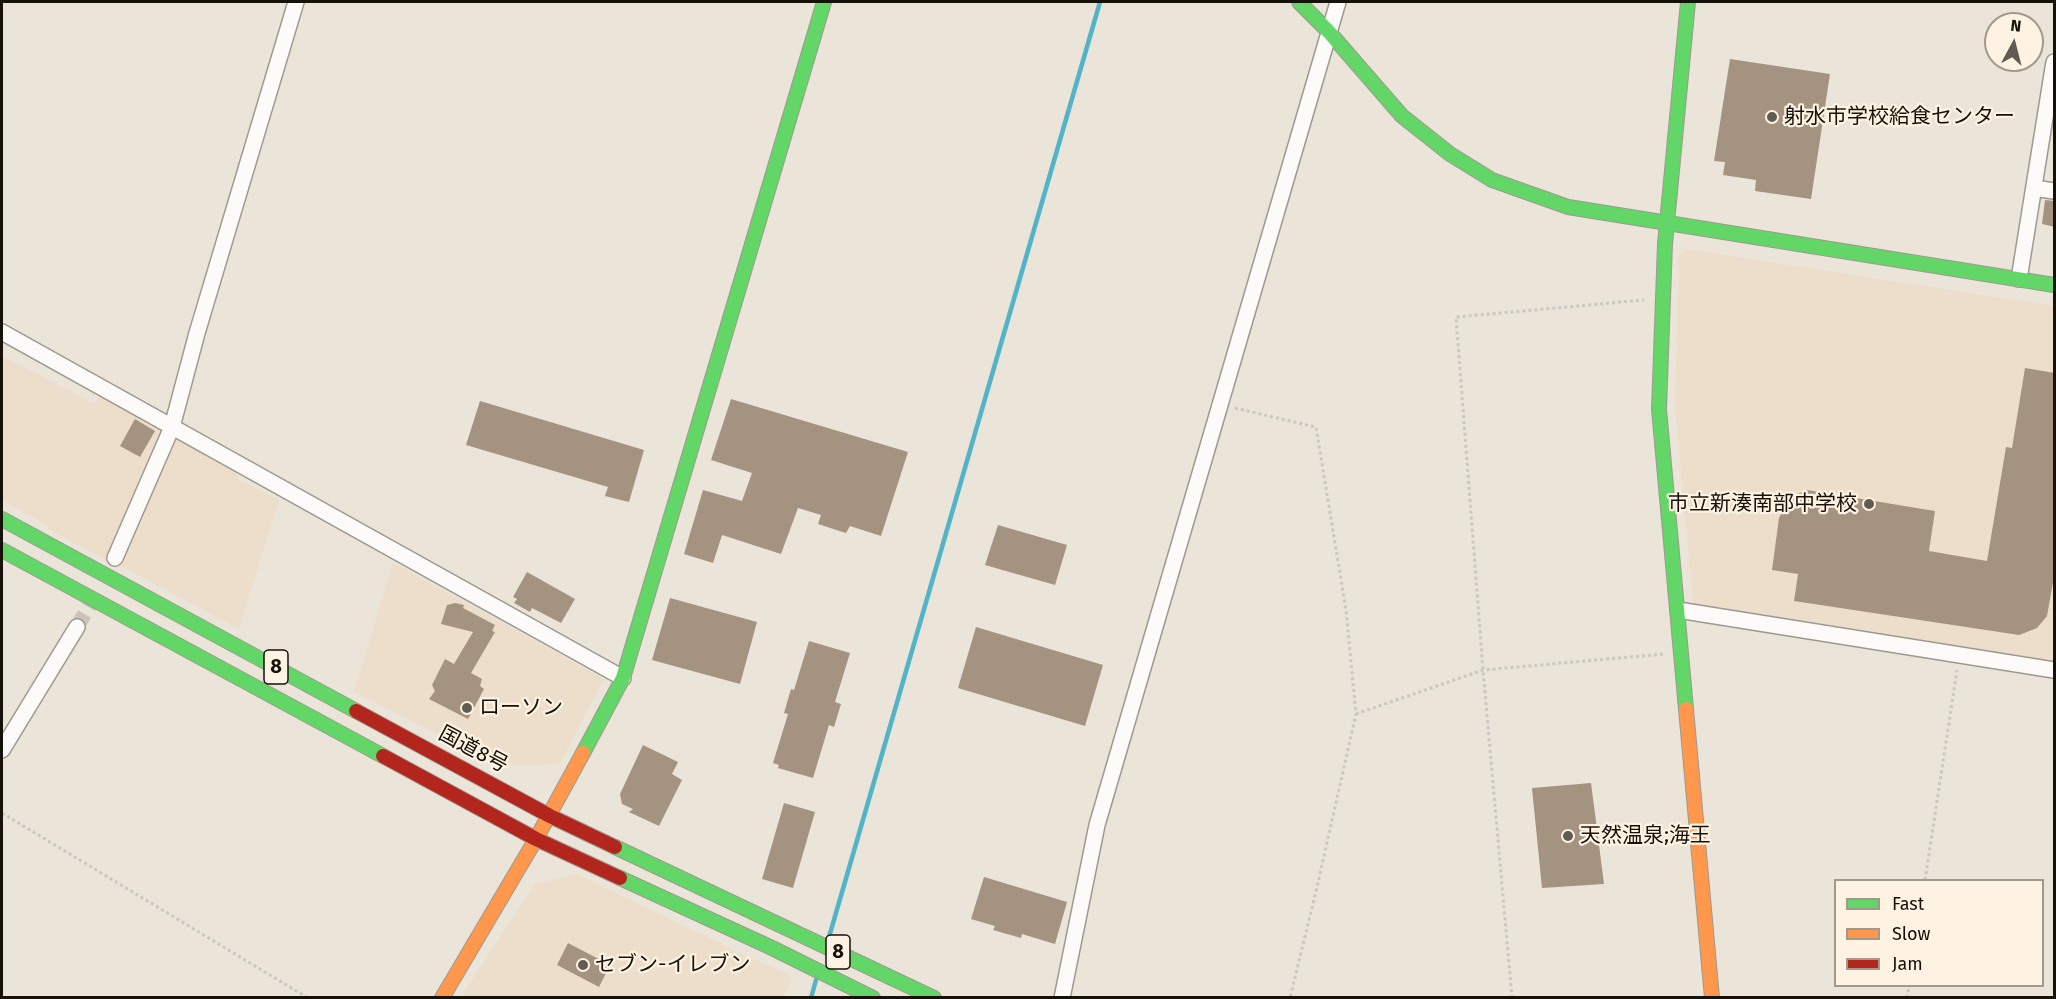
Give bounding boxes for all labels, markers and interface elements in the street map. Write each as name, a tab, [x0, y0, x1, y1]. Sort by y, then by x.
north arrow	[1984, 12, 2044, 72]
text: N	[2010, 16, 2022, 36]
place label: 射水市学校給食センター	[1784, 104, 2015, 130]
marker: 射水市学校給食センター	[1765, 110, 1779, 124]
place label: 市立新湊南部中学校	[1668, 491, 1857, 517]
marker: 市立新湊南部中学校	[1862, 497, 1876, 511]
road number: 8	[264, 650, 288, 684]
place label: ローソン	[479, 695, 563, 721]
marker: ローソン	[460, 701, 474, 715]
street label: 国道8号	[434, 721, 512, 779]
place label: 天然温泉;海王	[1580, 823, 1711, 849]
marker: 天然温泉;海王	[1561, 829, 1575, 843]
legend	[1834, 879, 2044, 987]
text: Fast	[1892, 893, 1924, 915]
text: Slow	[1892, 923, 1930, 945]
road number: 8	[826, 935, 850, 969]
place label: セブン-イレブン	[595, 952, 750, 978]
text: Jam	[1892, 953, 1923, 975]
marker: セブン-イレブン	[576, 958, 590, 972]

